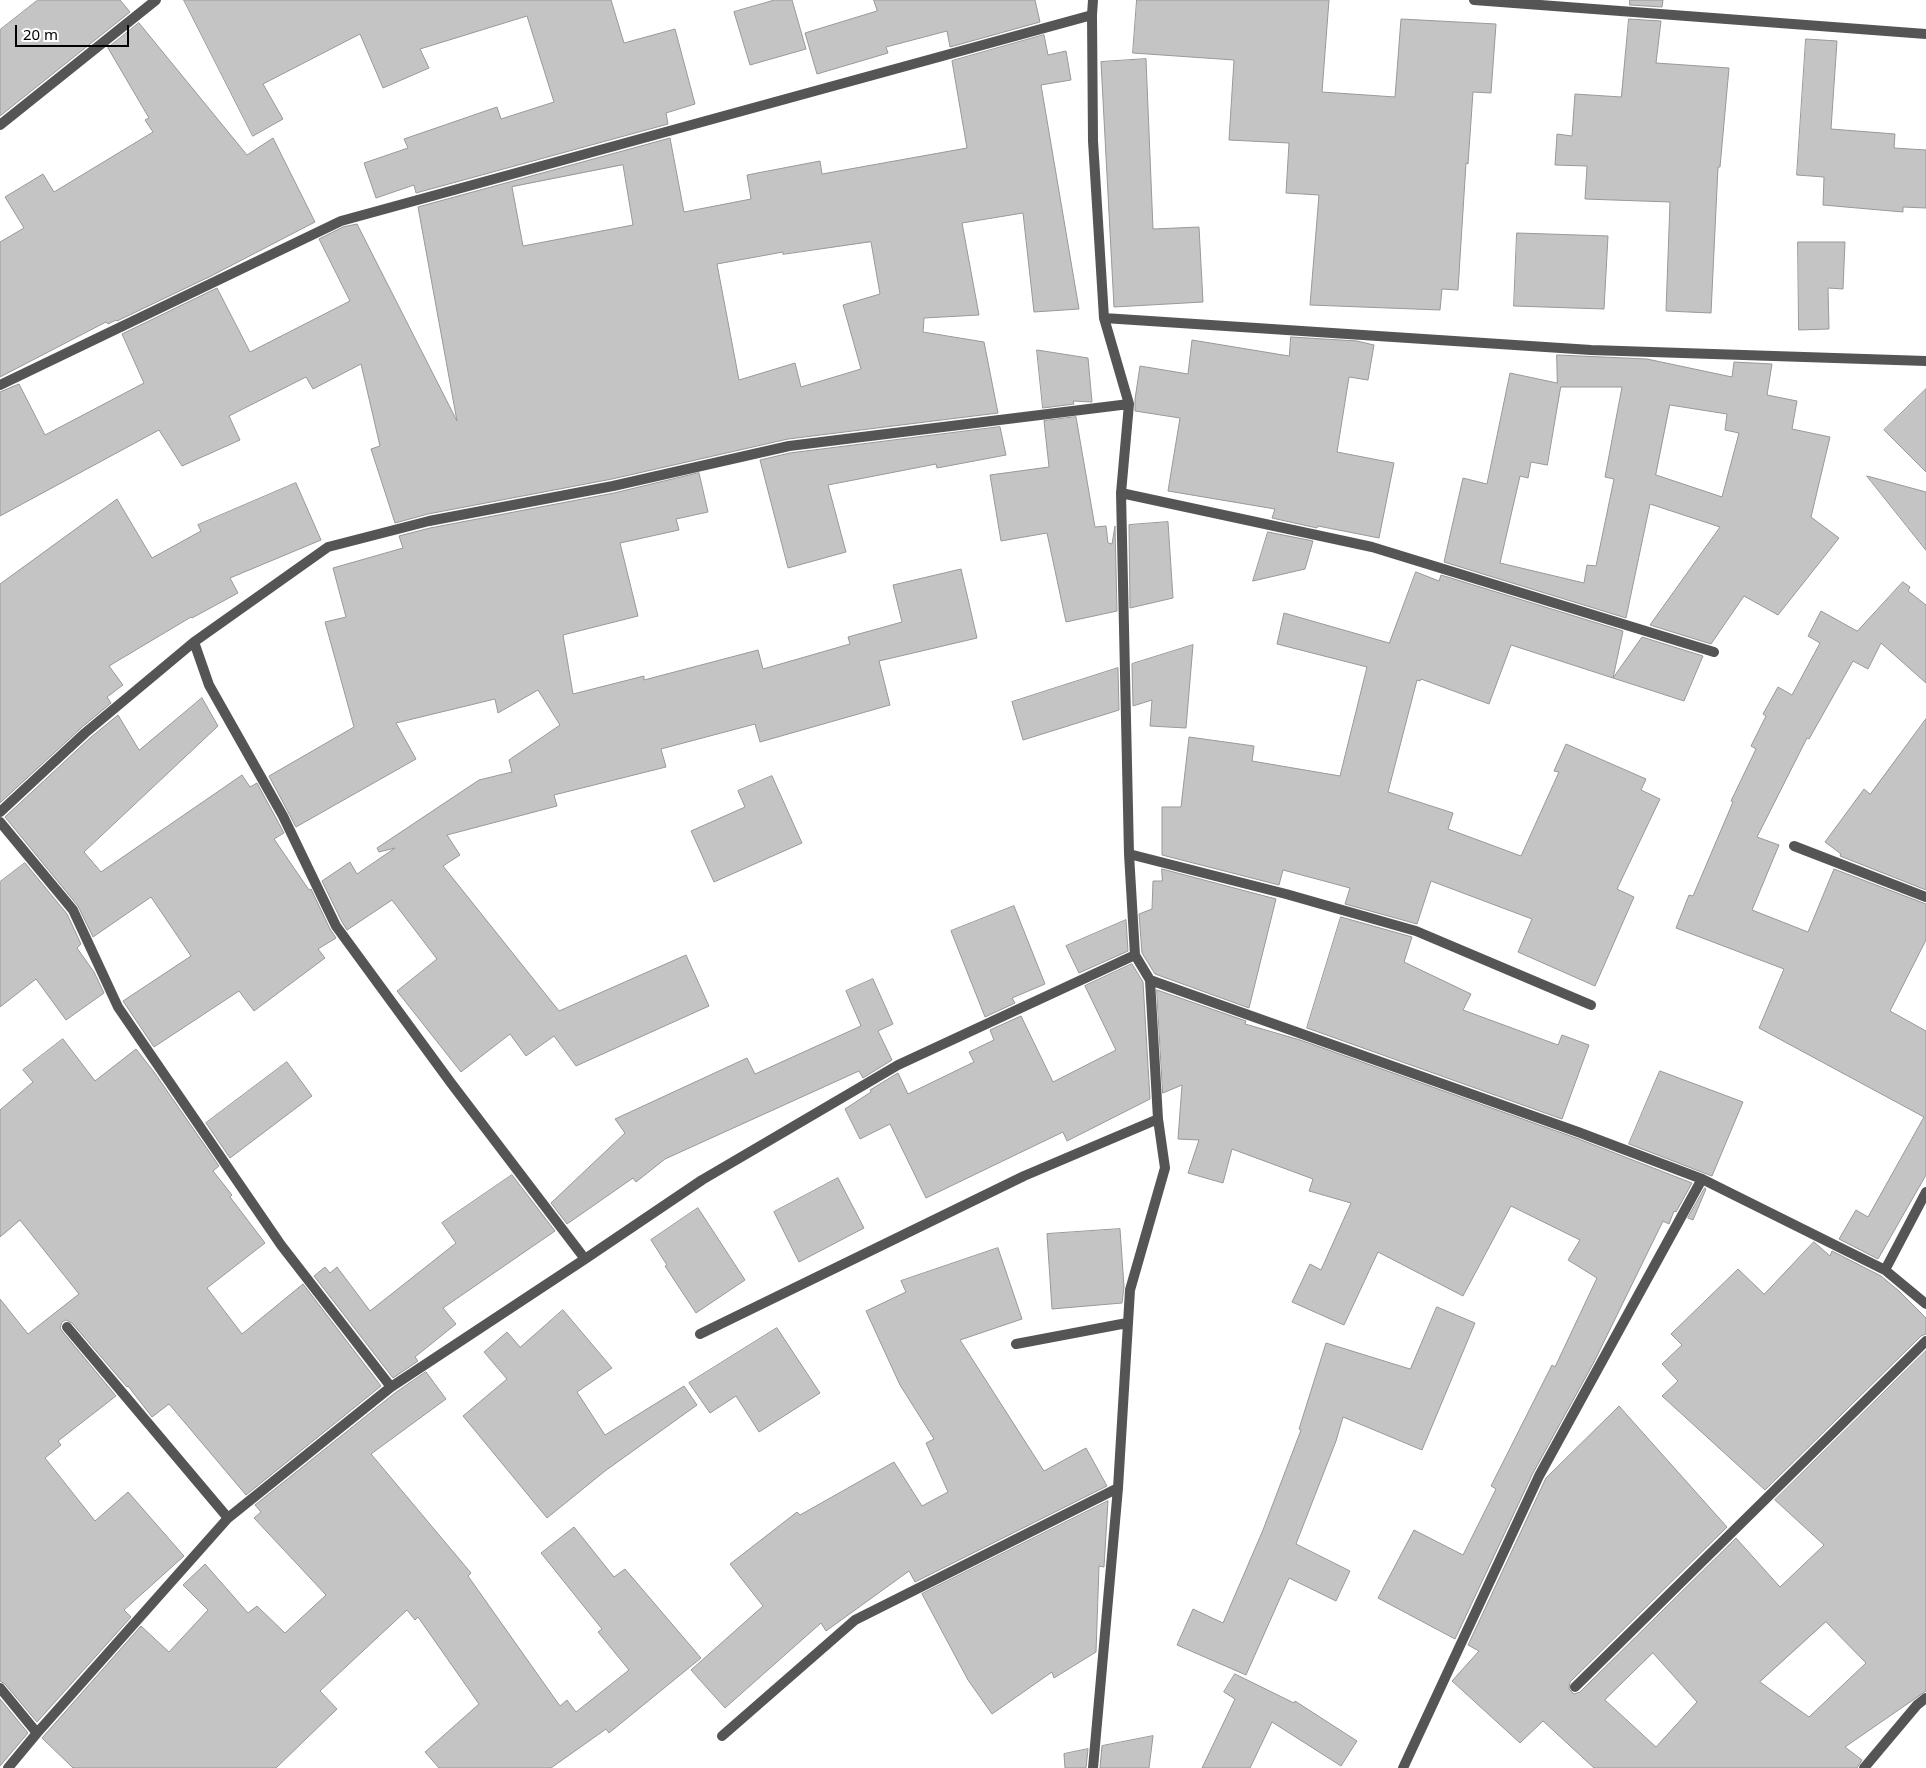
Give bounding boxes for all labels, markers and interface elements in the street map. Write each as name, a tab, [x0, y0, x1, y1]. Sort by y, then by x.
scale bar	[18, 15, 131, 47]
text: 20 m	[23, 24, 58, 44]

